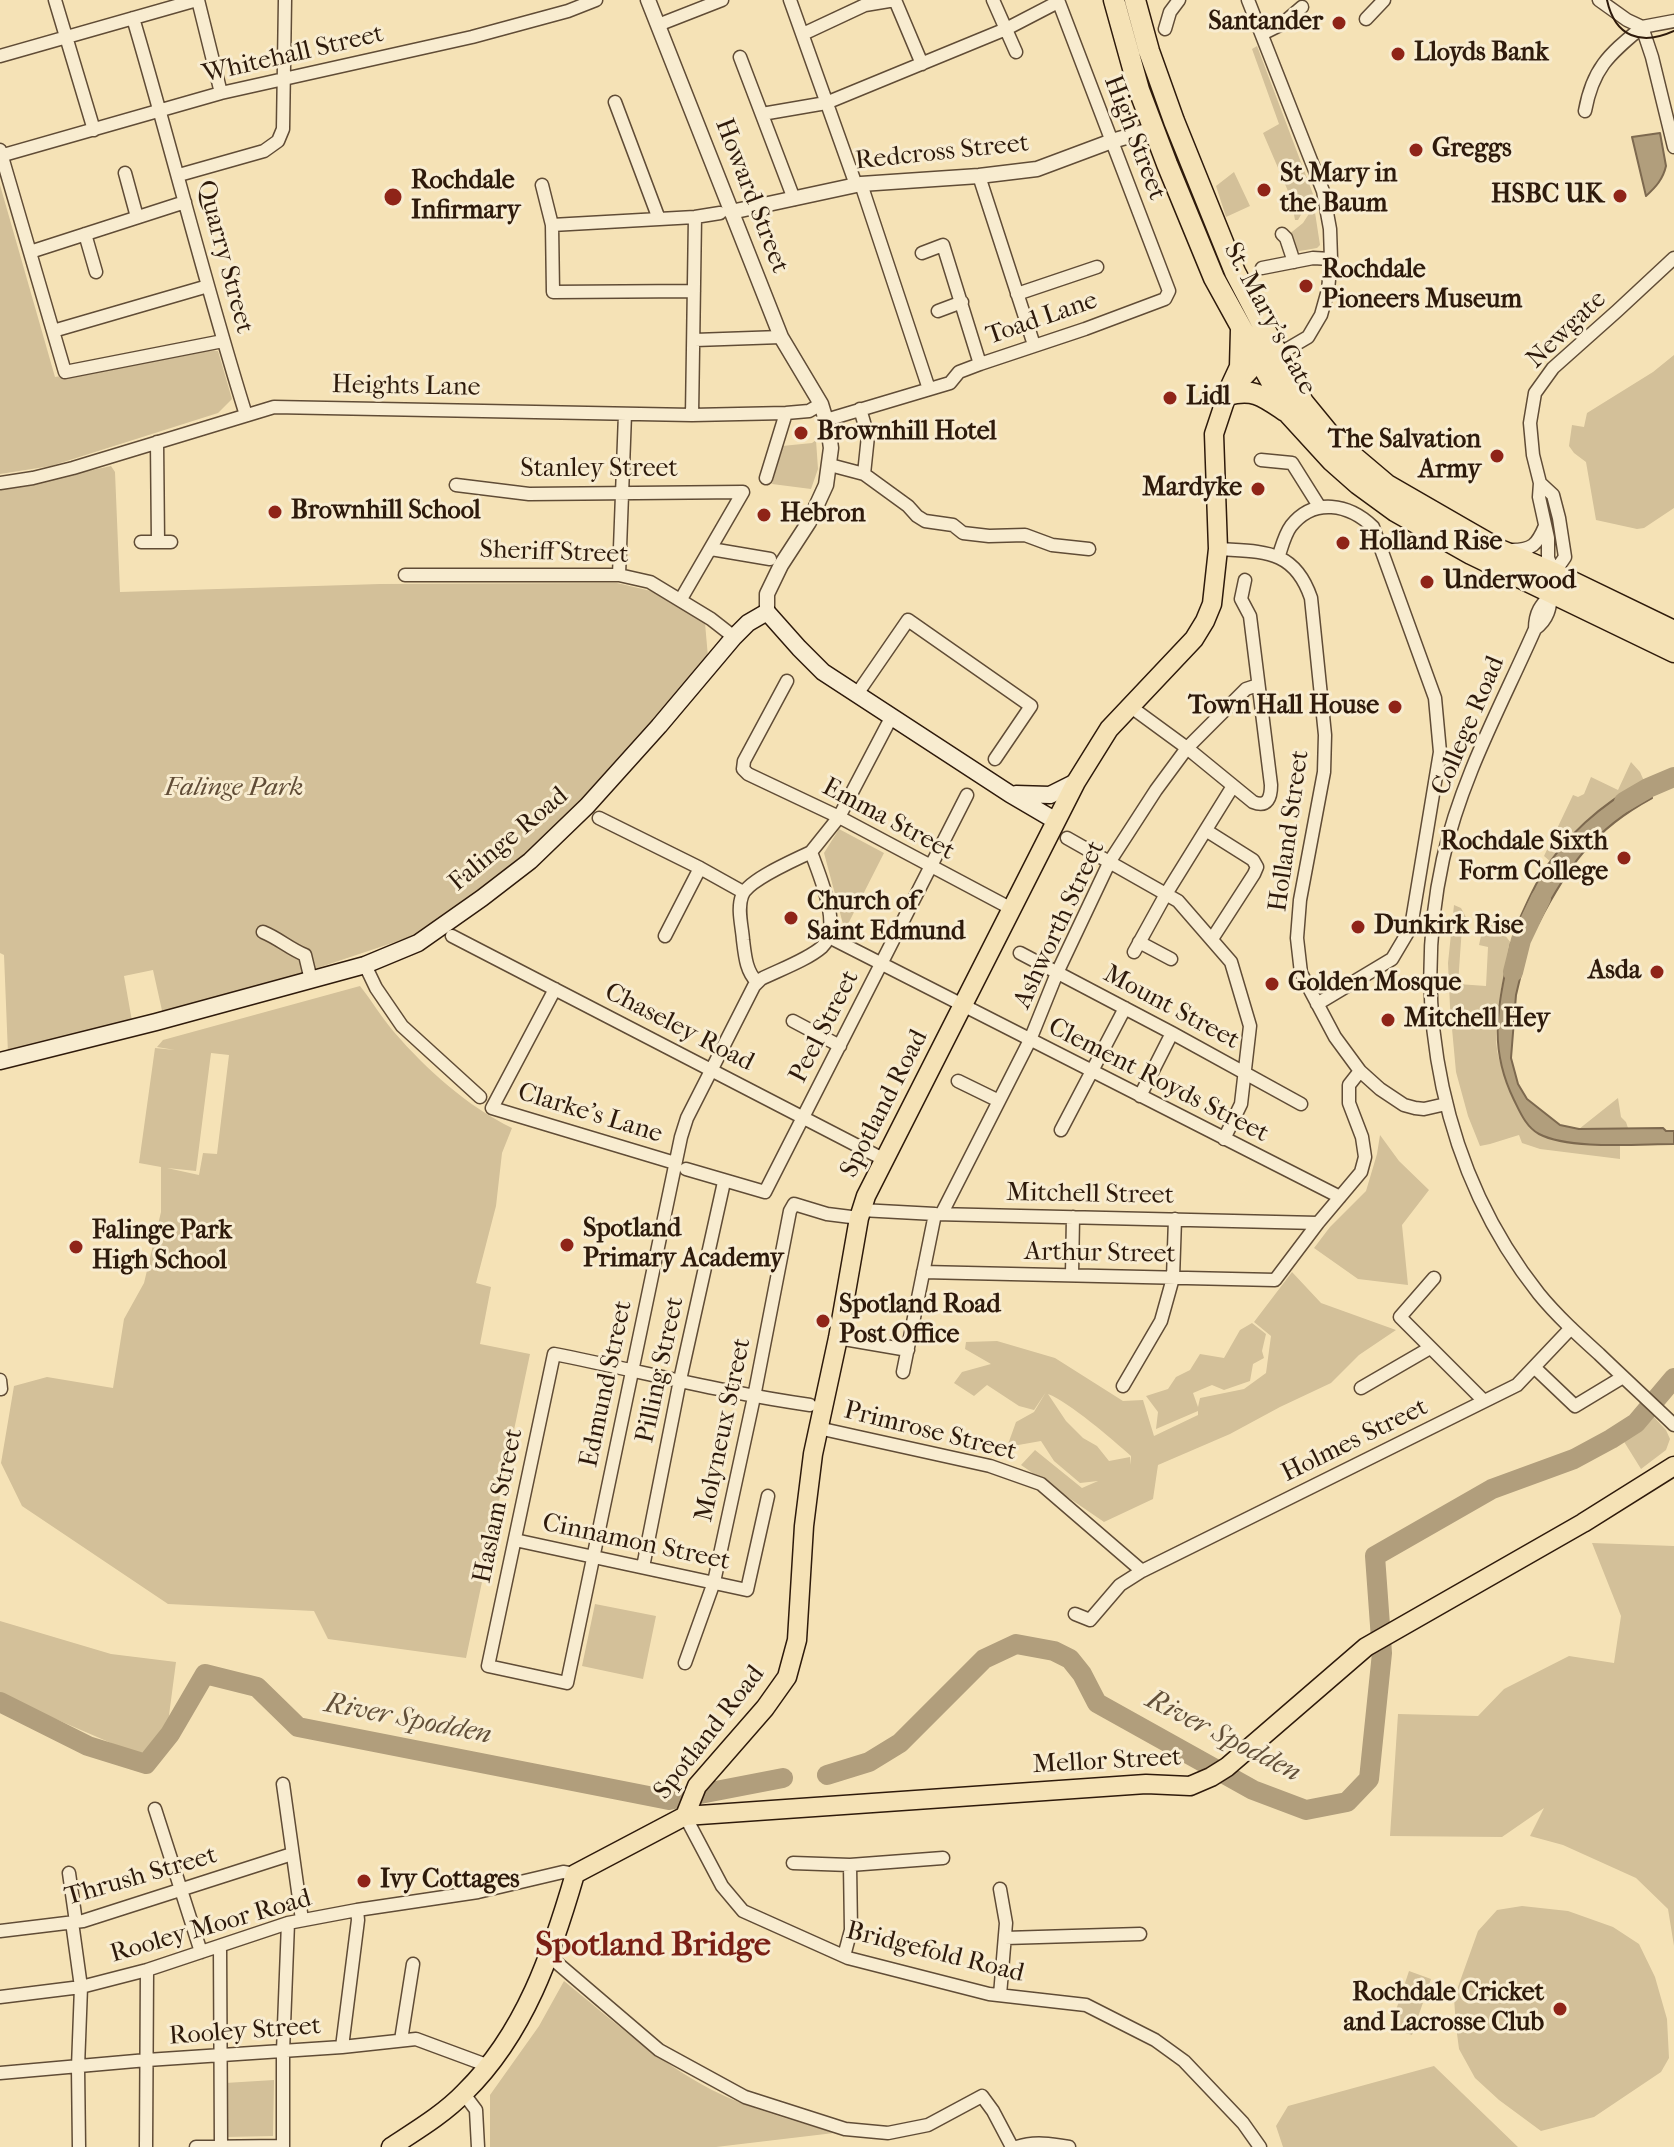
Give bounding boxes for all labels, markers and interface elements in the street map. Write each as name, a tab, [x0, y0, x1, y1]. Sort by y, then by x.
place label: Santander	[1208, 7, 1323, 39]
marker: Santander	[1330, 14, 1348, 32]
street label: Whitehall Street	[199, 19, 387, 91]
place label: Lloyds Bank	[1414, 38, 1549, 70]
marker: Lloyds Bank	[1389, 45, 1407, 63]
street label: High Street	[1096, 71, 1172, 205]
street label: Howard Street	[707, 114, 795, 278]
street label: Redcross Street	[854, 128, 1030, 178]
place label: Greggs	[1432, 134, 1512, 166]
marker: Greggs	[1407, 141, 1425, 159]
place label: St Mary in the Baum	[1280, 159, 1397, 220]
place label: Rochdale Infirmary	[411, 166, 520, 228]
street label: Quarry Street	[189, 177, 259, 337]
place label: HSBC UK	[1491, 180, 1604, 212]
marker: St Mary in the Baum	[1255, 181, 1273, 199]
marker: Rochdale Infirmary	[382, 186, 404, 208]
marker: HSBC UK	[1611, 187, 1629, 205]
street label: St. Mary's Gate	[1216, 238, 1322, 400]
place label: Rochdale Pioneers Museum	[1322, 255, 1522, 316]
marker: Rochdale Pioneers Museum	[1297, 277, 1315, 295]
street label: Newgate	[1521, 284, 1613, 376]
street label: Toad Lane	[982, 285, 1102, 353]
street label: Heights Lane	[331, 370, 481, 404]
place label: Lidl	[1186, 382, 1230, 414]
marker: Lidl	[1161, 389, 1179, 407]
place label: Brownhill Hotel	[817, 417, 997, 449]
marker: Brownhill Hotel	[792, 424, 810, 442]
place label: The Salvation Army	[1328, 425, 1481, 486]
marker: The Salvation Army	[1488, 447, 1506, 465]
street label: Stanley Street	[520, 454, 678, 486]
place label: Mardyke	[1142, 473, 1242, 505]
marker: Mardyke	[1249, 480, 1267, 498]
place label: Brownhill School	[291, 496, 481, 528]
place label: Hebron	[780, 499, 866, 531]
marker: Brownhill School	[266, 503, 284, 521]
marker: Hebron	[755, 506, 773, 524]
place label: Holland Rise	[1359, 527, 1502, 559]
marker: Holland Rise	[1334, 534, 1352, 552]
street label: Sheriff Street	[479, 535, 629, 571]
place label: Underwood	[1443, 566, 1576, 598]
marker: Underwood	[1418, 573, 1436, 591]
street label: College Road	[1426, 652, 1512, 800]
place label: Town Hall House	[1188, 691, 1379, 723]
marker: Town Hall House	[1386, 698, 1404, 716]
street label: Holland Street	[1263, 748, 1317, 914]
street label: Emma Street	[817, 772, 959, 868]
park label: Falinge Park	[165, 773, 303, 805]
street label: Falinge Road	[443, 781, 575, 899]
place label: Rochdale Sixth Form College	[1440, 827, 1608, 888]
street label: Ashworth Street	[1008, 836, 1112, 1014]
marker: Rochdale Sixth Form College	[1615, 849, 1633, 867]
place label: Church of Saint Edmund	[807, 887, 965, 948]
marker: Church of Saint Edmund	[782, 909, 800, 927]
place label: Dunkirk Rise	[1374, 911, 1524, 943]
marker: Dunkirk Rise	[1349, 918, 1367, 936]
place label: Asda	[1588, 956, 1641, 988]
street label: Mount Street	[1098, 959, 1244, 1057]
marker: Asda	[1648, 963, 1666, 981]
street label: Peel Street	[783, 966, 867, 1088]
place label: Golden Mosque	[1288, 968, 1461, 1000]
marker: Golden Mosque	[1263, 975, 1281, 993]
street label: Chaseley Road	[599, 977, 759, 1079]
place label: Mitchell Hey	[1404, 1004, 1550, 1036]
marker: Mitchell Hey	[1379, 1011, 1397, 1029]
street label: Clement Royds Street	[1043, 1012, 1273, 1150]
street label: Spotland Road	[834, 1025, 936, 1183]
street label: Clarke's Lane	[514, 1077, 666, 1151]
street label: Mitchell Street	[1006, 1178, 1174, 1212]
place label: Spotland Primary Academy	[583, 1214, 784, 1276]
place label: Falinge Park High School	[92, 1216, 232, 1278]
marker: Spotland Primary Academy	[558, 1236, 576, 1254]
street label: Arthur Street	[1024, 1237, 1176, 1271]
marker: Falinge Park High School	[67, 1238, 85, 1256]
place label: Spotland Road Post Office	[839, 1290, 1001, 1352]
street label: Pilling Street	[630, 1294, 692, 1446]
street label: Edmund Street	[574, 1298, 640, 1470]
marker: Spotland Road Post Office	[814, 1312, 832, 1330]
street label: Molyneux Street	[689, 1335, 759, 1525]
street label: Holmes Street	[1277, 1392, 1433, 1490]
street label: Primrose Street	[840, 1395, 1020, 1469]
street label: Haslam Street	[467, 1426, 531, 1586]
street label: Cinnamon Street	[539, 1508, 733, 1578]
street label: Spotland Road	[648, 1660, 772, 1806]
water label: River Spodden	[1140, 1684, 1306, 1790]
water label: River Spodden	[322, 1687, 494, 1753]
street label: Mellor Street	[1032, 1743, 1182, 1781]
street label: Thrush Street	[61, 1840, 221, 1914]
place label: Ivy Cottages	[380, 1865, 520, 1897]
marker: Ivy Cottages	[355, 1872, 373, 1890]
street label: Rooley Moor Road	[107, 1883, 315, 1971]
street label: Bridgefold Road	[843, 1916, 1027, 1990]
district label: Spotland Bridge	[535, 1927, 771, 1967]
place label: Rochdale Cricket and Lacrosse Club	[1344, 1978, 1544, 2040]
marker: Rochdale Cricket and Lacrosse Club	[1551, 2000, 1569, 2018]
street label: Rooley Street	[168, 2011, 322, 2053]

